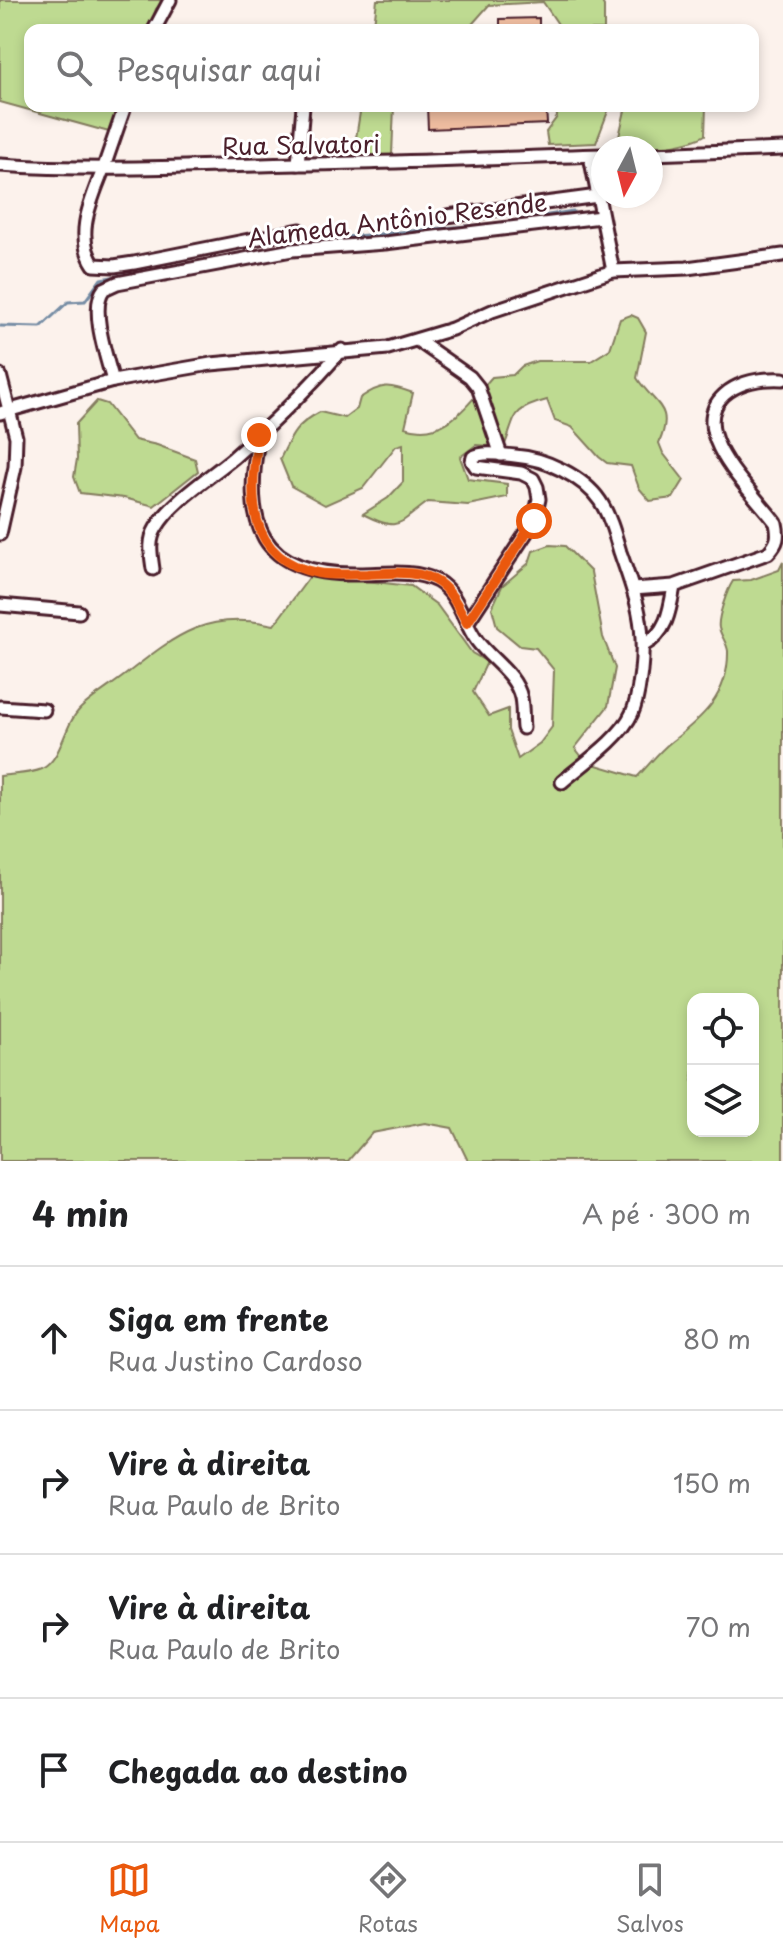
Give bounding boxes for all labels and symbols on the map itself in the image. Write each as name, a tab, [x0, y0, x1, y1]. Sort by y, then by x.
street label: Rua Salvatori	[222, 125, 380, 163]
north arrow	[591, 136, 663, 208]
street label: Alameda Antônio Resende	[245, 183, 549, 255]
route end	[241, 417, 277, 453]
route start	[516, 503, 552, 539]

